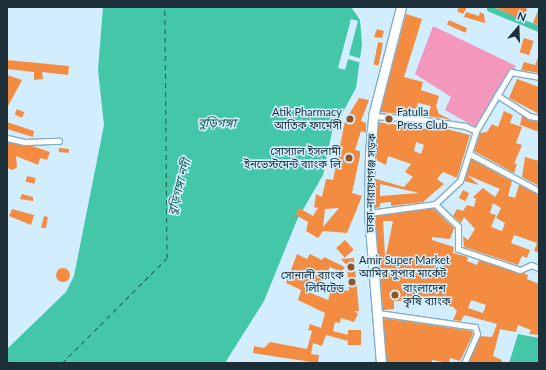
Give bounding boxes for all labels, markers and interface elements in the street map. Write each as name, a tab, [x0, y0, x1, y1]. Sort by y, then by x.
north arrow	[498, 8, 538, 48]
text: N	[516, 9, 528, 24]
place label: Atik Pharmacy আতিক ফার্মেসী	[272, 106, 342, 132]
place label: Fatulla Press Club	[397, 106, 448, 132]
marker: Atik Pharmacy আতিক ফার্মেসী	[345, 114, 355, 124]
marker: Fatulla Press Club	[384, 114, 394, 124]
water label: বুড়িগঙ্গা	[198, 116, 236, 130]
street label: ঢাকা-নারায়ণগঞ্জ সড়ক	[364, 133, 378, 233]
place label: সোস্যাল ইসলামী ইনভেস্টমেন্ট ব্যাংক লি	[244, 145, 341, 171]
marker: সোস্যাল ইসলামী ইনভেস্টমেন্ট ব্যাংক লি	[344, 153, 354, 163]
water label: বুড়িগঙ্গা নদী	[165, 157, 193, 217]
place label: Amir Super Market আমির সুপার মার্কেট	[359, 254, 450, 280]
marker: Amir Super Market আমির সুপার মার্কেট	[346, 262, 356, 272]
place label: সোনালী ব্যাংক লিমিটেড	[281, 269, 344, 295]
marker: সোনালী ব্যাংক লিমিটেড	[347, 277, 357, 287]
place label: বাংলাদেশ কৃষি ব্যাংক	[403, 282, 451, 308]
marker: বাংলাদেশ কৃষি ব্যাংক	[390, 290, 400, 300]

